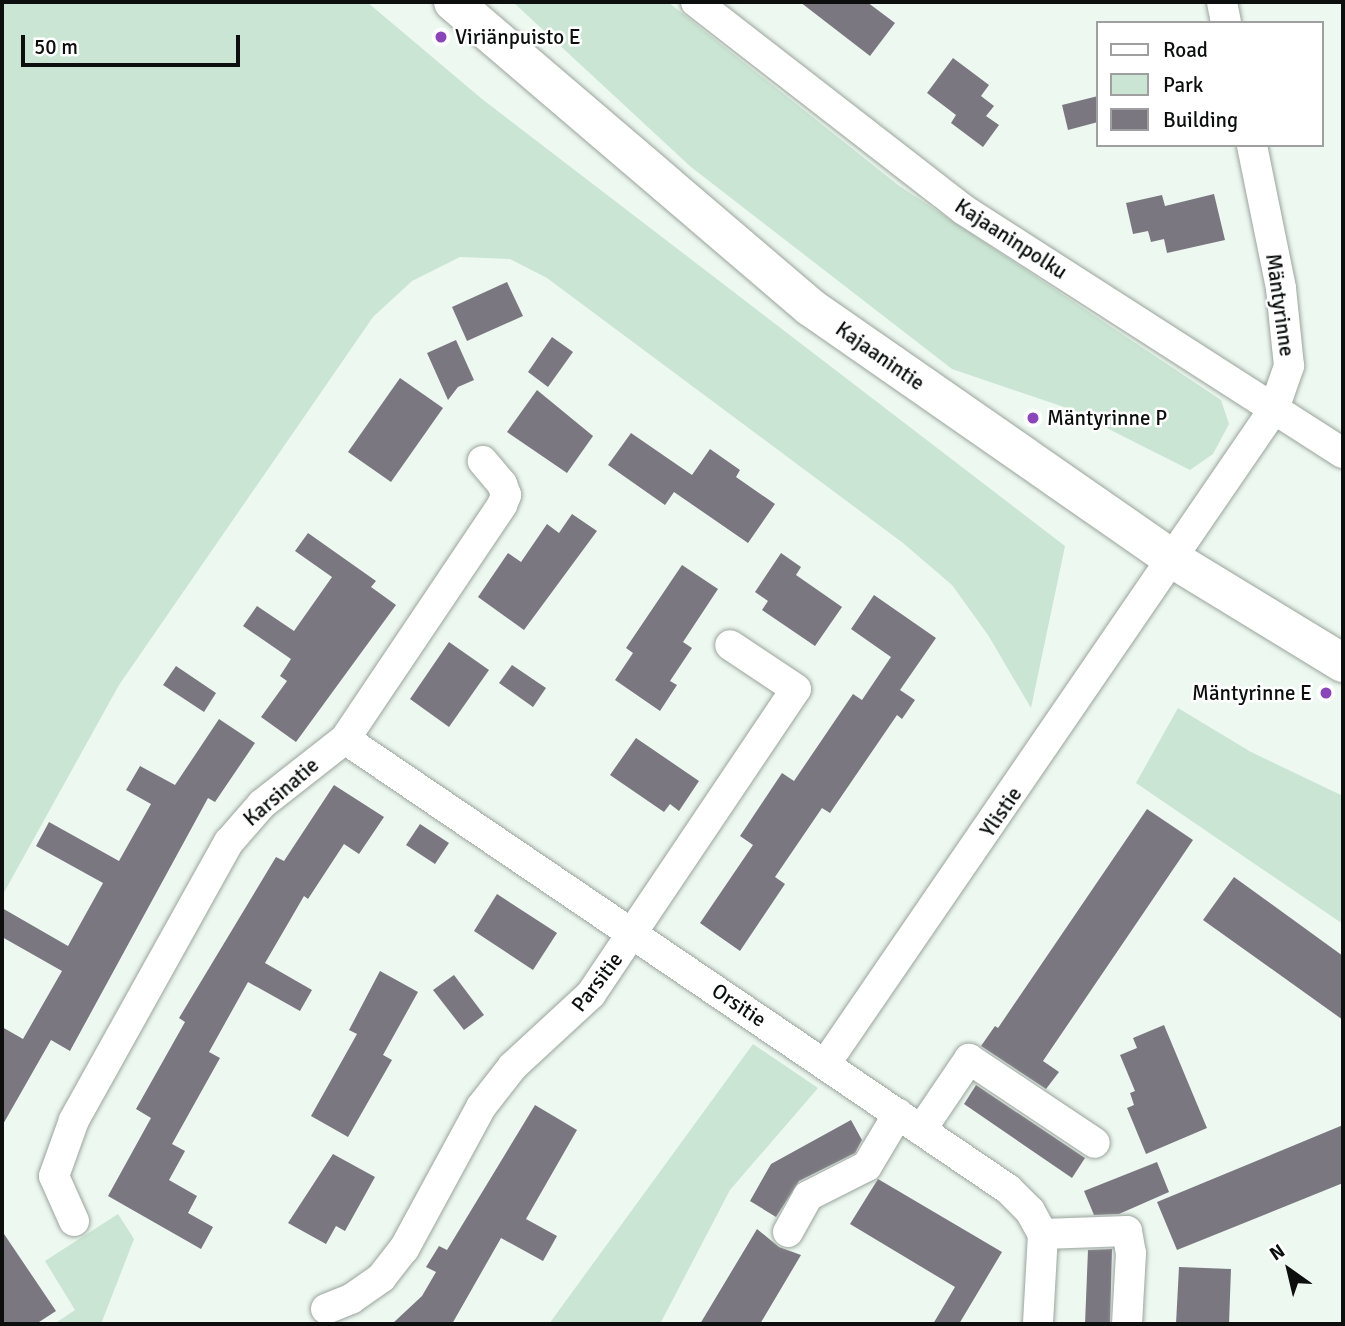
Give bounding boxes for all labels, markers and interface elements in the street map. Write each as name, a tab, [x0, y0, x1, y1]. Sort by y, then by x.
scale bar	[24, 21, 243, 65]
legend	[1096, 21, 1324, 147]
place label: Viriänpuisto E	[455, 24, 581, 50]
marker: Viriänpuisto E	[433, 29, 449, 45]
text: 50 m	[34, 34, 78, 60]
text: Road	[1163, 37, 1208, 63]
text: Park	[1163, 72, 1203, 98]
text: Building	[1163, 107, 1238, 133]
street label: Kajaaninpolku	[950, 193, 1072, 285]
street label: Mäntyrinne	[1260, 252, 1300, 358]
street label: Kajaanintie	[831, 316, 929, 396]
place label: Mäntyrinne P	[1047, 405, 1167, 431]
marker: Mäntyrinne P	[1025, 410, 1041, 426]
place label: Mäntyrinne E	[1192, 680, 1312, 706]
marker: Mäntyrinne E	[1318, 685, 1334, 701]
street label: Karsinatie	[238, 753, 324, 831]
street label: Ylistie	[975, 782, 1027, 842]
street label: Parsitie	[566, 947, 628, 1017]
street label: Orsitie	[707, 978, 771, 1032]
north arrow	[1254, 1235, 1324, 1305]
text: N	[1265, 1239, 1289, 1266]

